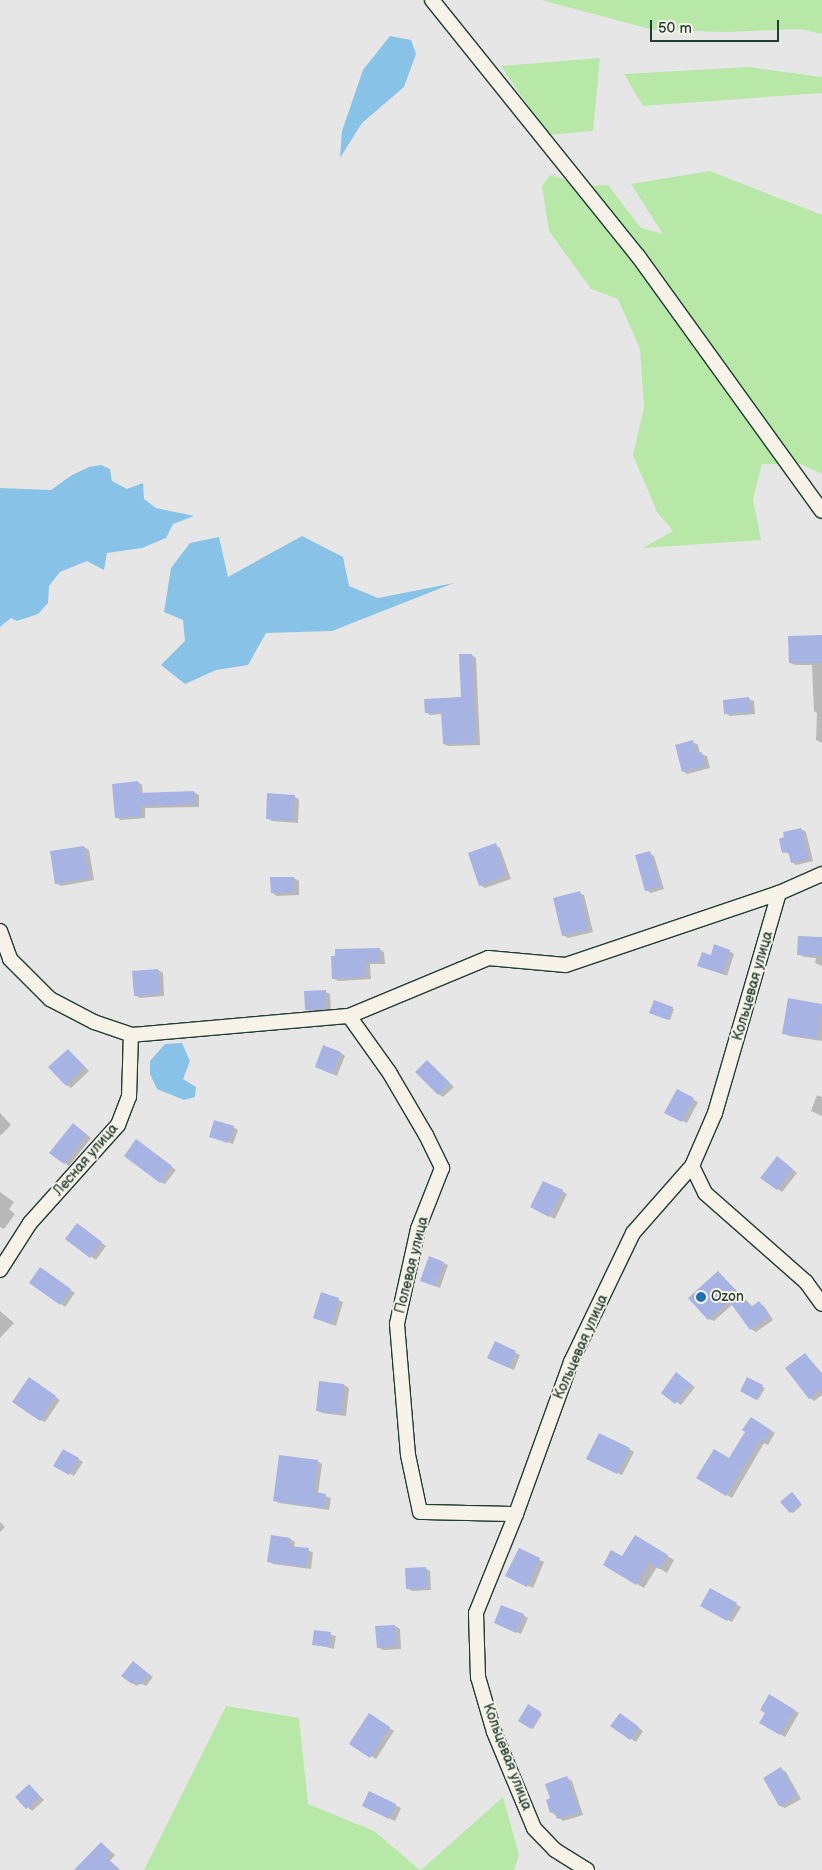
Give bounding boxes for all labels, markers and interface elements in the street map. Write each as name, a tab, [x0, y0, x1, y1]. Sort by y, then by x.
scale bar	[652, 10, 781, 42]
text: 50 m	[658, 19, 692, 38]
street label: Кольцевая улица	[729, 929, 777, 1043]
street label: Лесная улица	[50, 1121, 122, 1199]
street label: Полевая улица	[392, 1215, 432, 1315]
place label: Ozon	[711, 1289, 744, 1305]
marker: Ozon	[695, 1291, 707, 1303]
street label: Кольцевая улица	[550, 1292, 612, 1402]
street label: Кольцевая улица	[479, 1701, 535, 1813]

